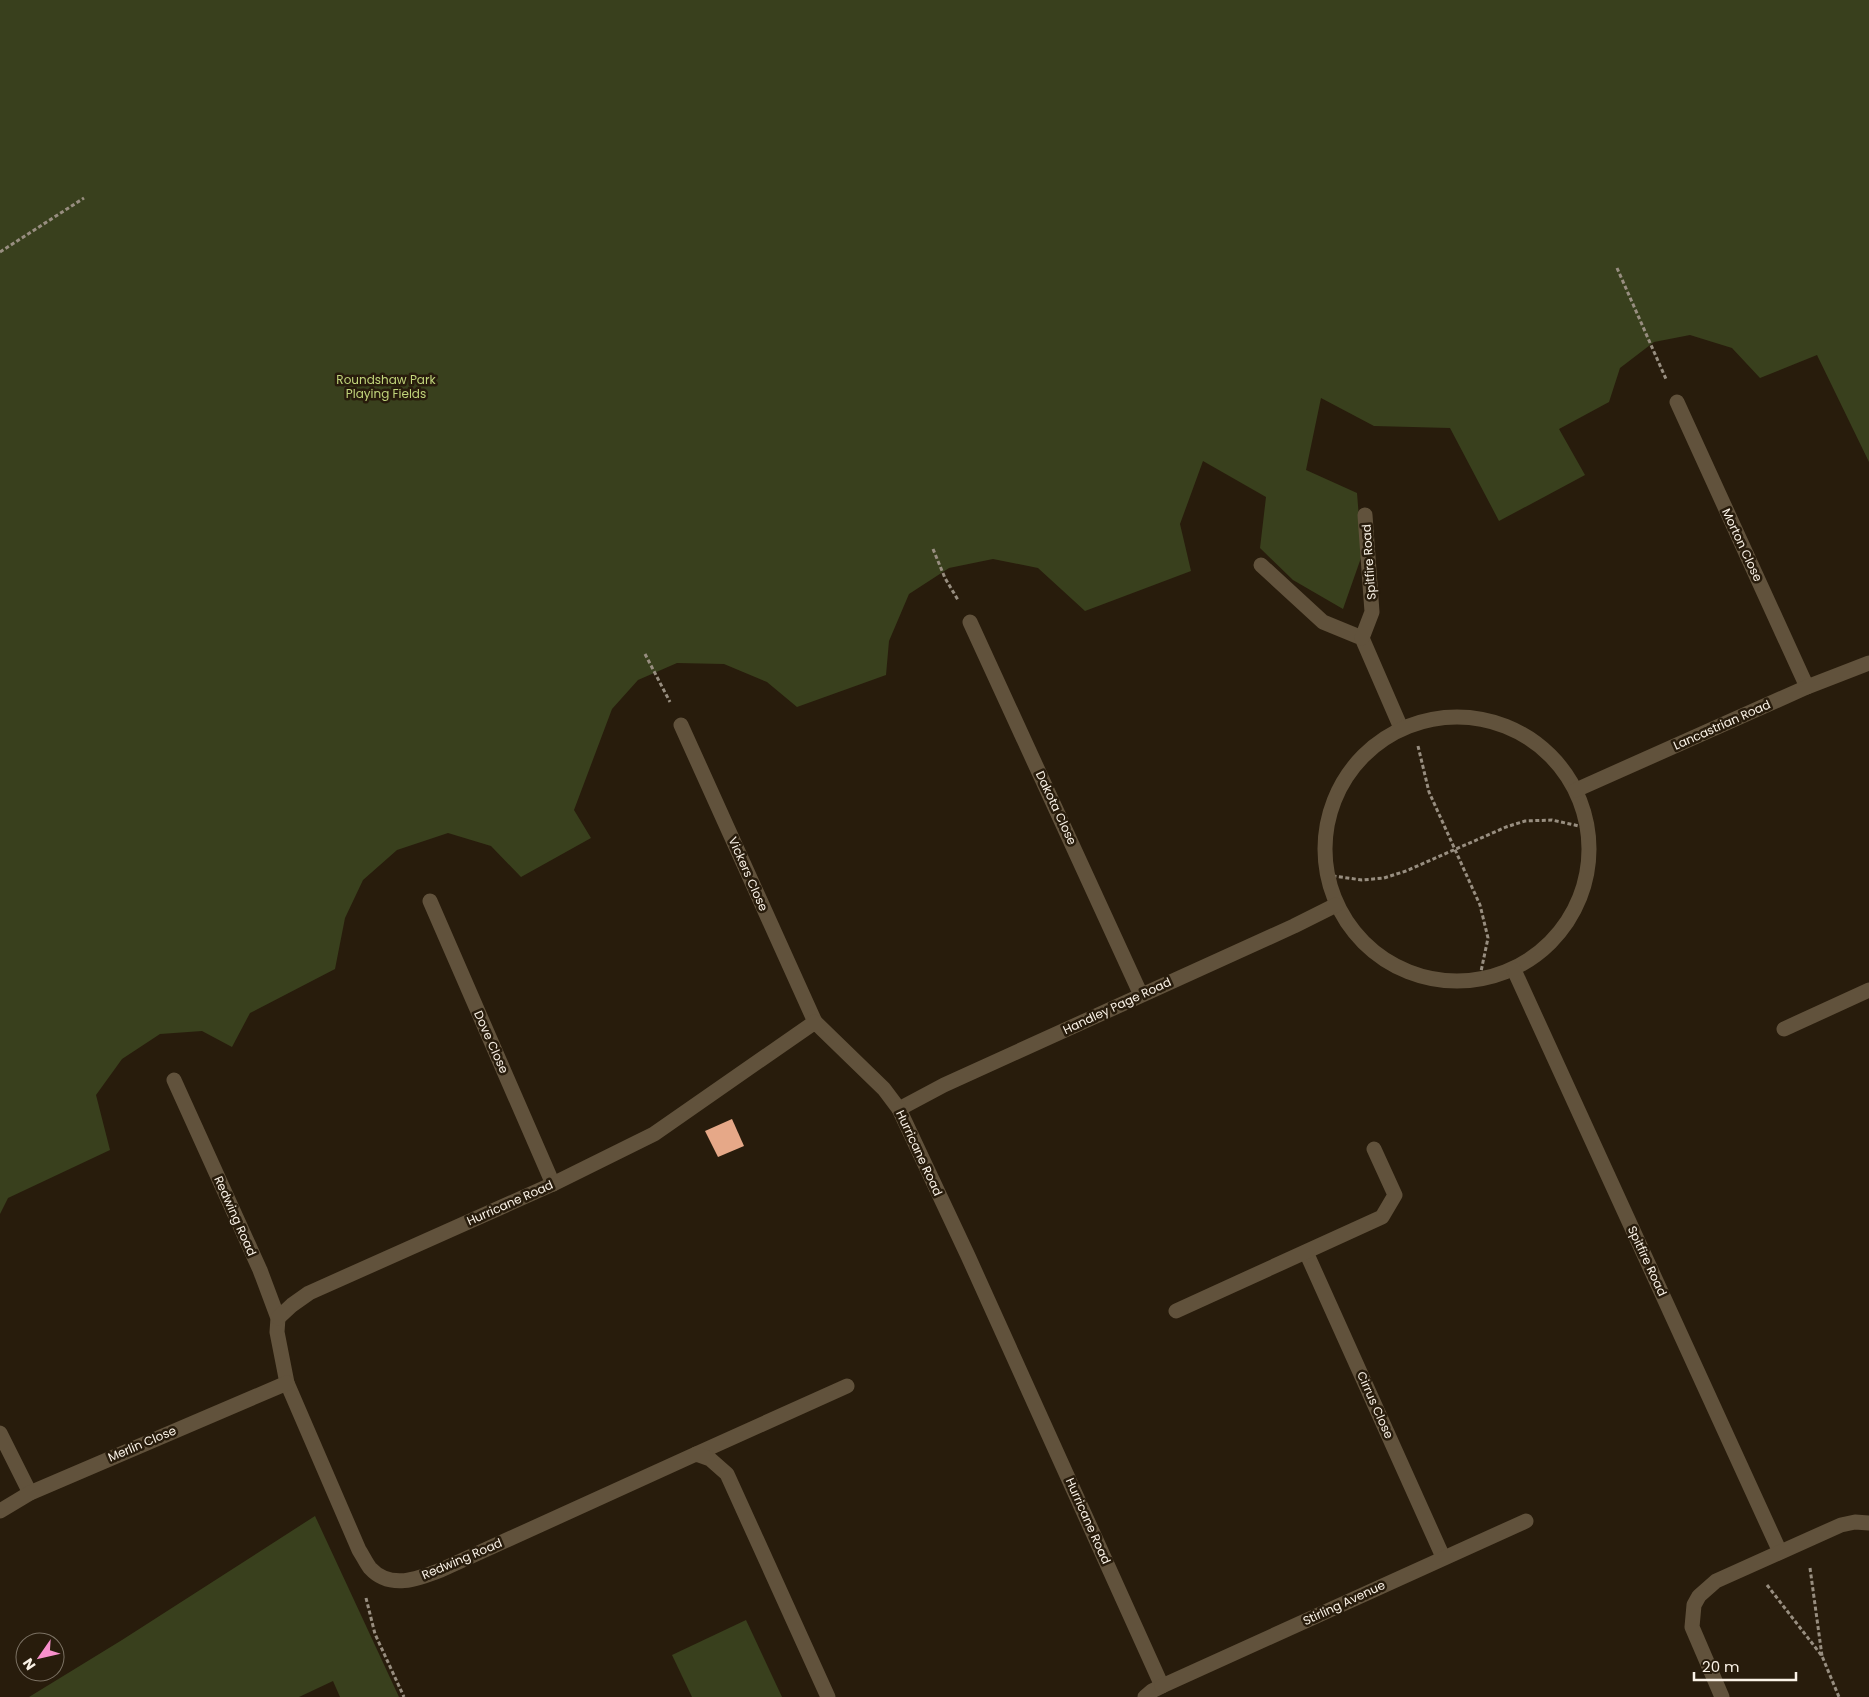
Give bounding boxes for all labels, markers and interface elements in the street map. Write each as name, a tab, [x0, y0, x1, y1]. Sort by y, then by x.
park label: Roundshaw Park Playing Fields	[336, 371, 436, 402]
street label: Morton Close	[1718, 505, 1767, 584]
street label: Spitfire Road	[1357, 524, 1380, 600]
street label: Lancastrian Road	[1671, 695, 1773, 754]
street label: Dakota Close	[1032, 768, 1081, 848]
street label: Vickers Close	[725, 834, 772, 914]
street label: Handley Page Road	[1060, 973, 1174, 1038]
street label: Dove Close	[470, 1008, 513, 1076]
street label: Hurricane Road	[892, 1107, 947, 1198]
street label: Redwing Road	[210, 1173, 261, 1258]
street label: Hurricane Road	[464, 1176, 556, 1229]
street label: Spitfire Road	[1624, 1223, 1671, 1299]
street label: Cirrus Close	[1353, 1368, 1398, 1441]
street label: Merlin Close	[105, 1422, 179, 1466]
street label: Hurricane Road	[1062, 1475, 1115, 1567]
street label: Redwing Road	[419, 1534, 505, 1583]
street label: Stirling Avenue	[1300, 1576, 1388, 1629]
north arrow	[15, 1632, 65, 1682]
scale bar	[1694, 1650, 1796, 1682]
text: N	[18, 1654, 40, 1674]
text: 20 m	[1702, 1656, 1740, 1677]

